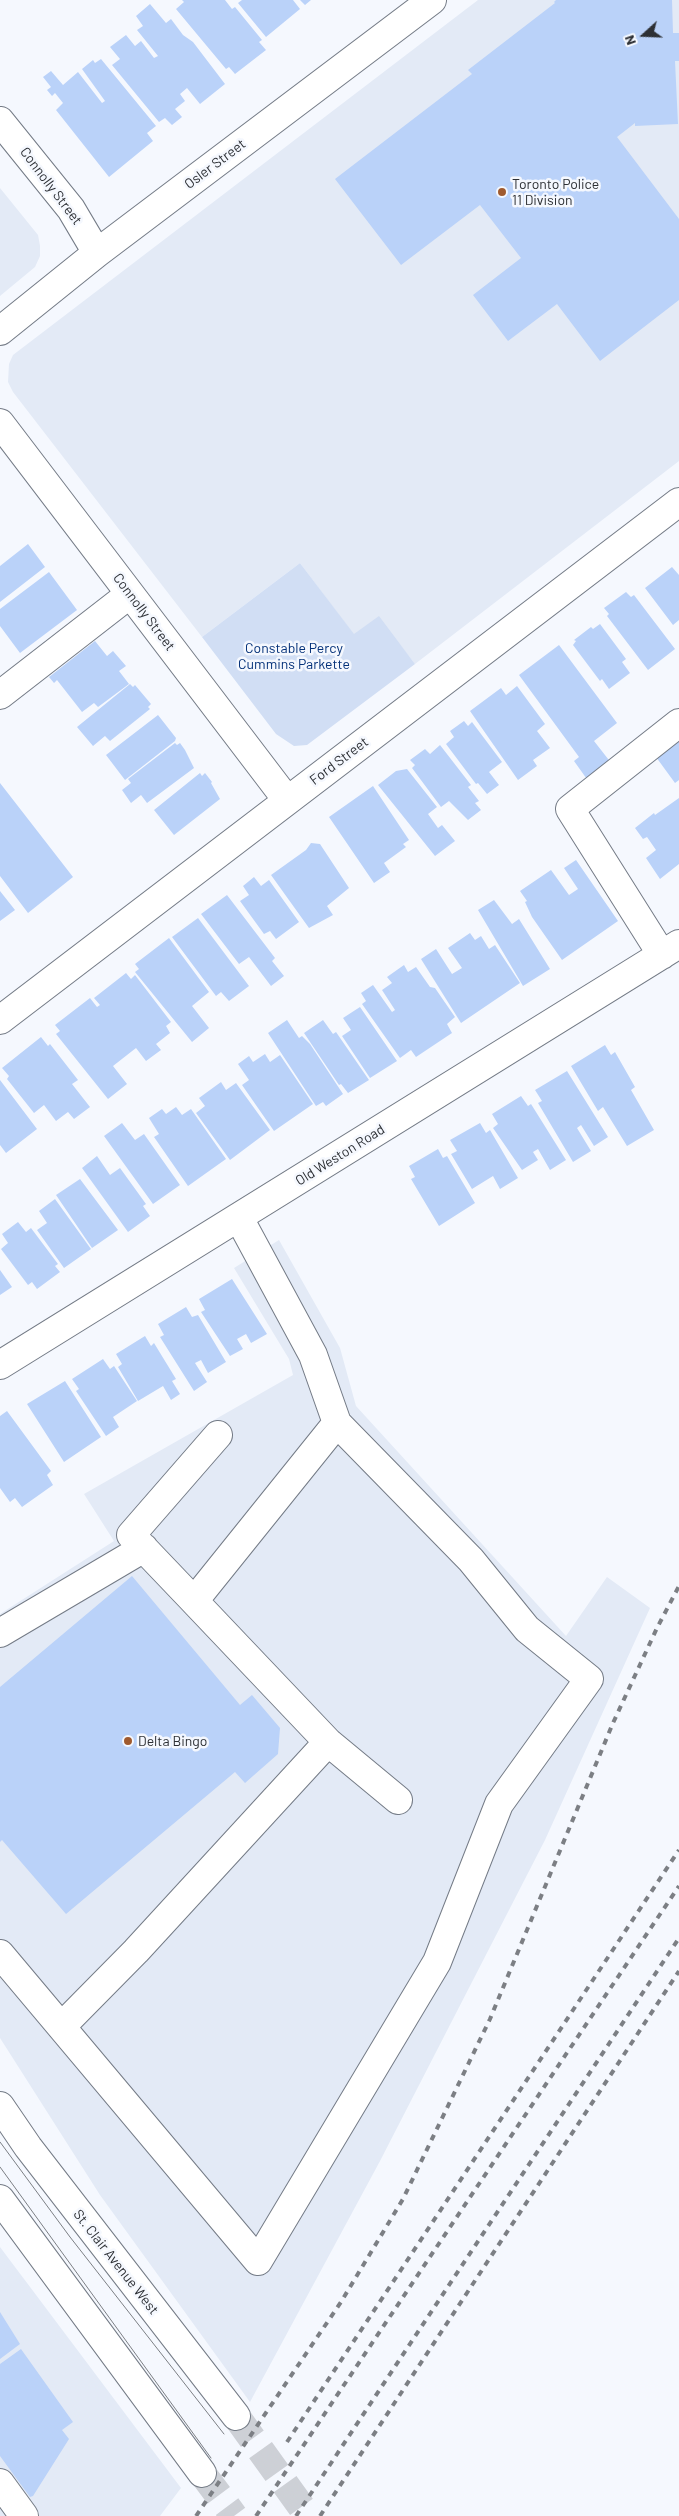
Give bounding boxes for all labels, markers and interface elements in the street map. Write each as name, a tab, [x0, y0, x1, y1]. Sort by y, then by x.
north arrow	[619, 10, 669, 60]
text: N	[620, 33, 639, 48]
street label: Osler Street	[181, 136, 249, 192]
street label: Connolly Street	[16, 144, 86, 228]
place label: Toronto Police 11 Division	[512, 176, 599, 208]
marker: Toronto Police 11 Division	[496, 186, 508, 198]
street label: Connolly Street	[109, 570, 179, 654]
park label: Constable Percy Cummins Parkette	[238, 640, 350, 672]
street label: Ford Street	[307, 734, 371, 788]
street label: Old Weston Road	[292, 1121, 388, 1189]
place label: Delta Bingo	[138, 1733, 207, 1749]
marker: Delta Bingo	[122, 1735, 134, 1747]
street label: St. Clair Avenue West	[70, 2206, 162, 2318]

